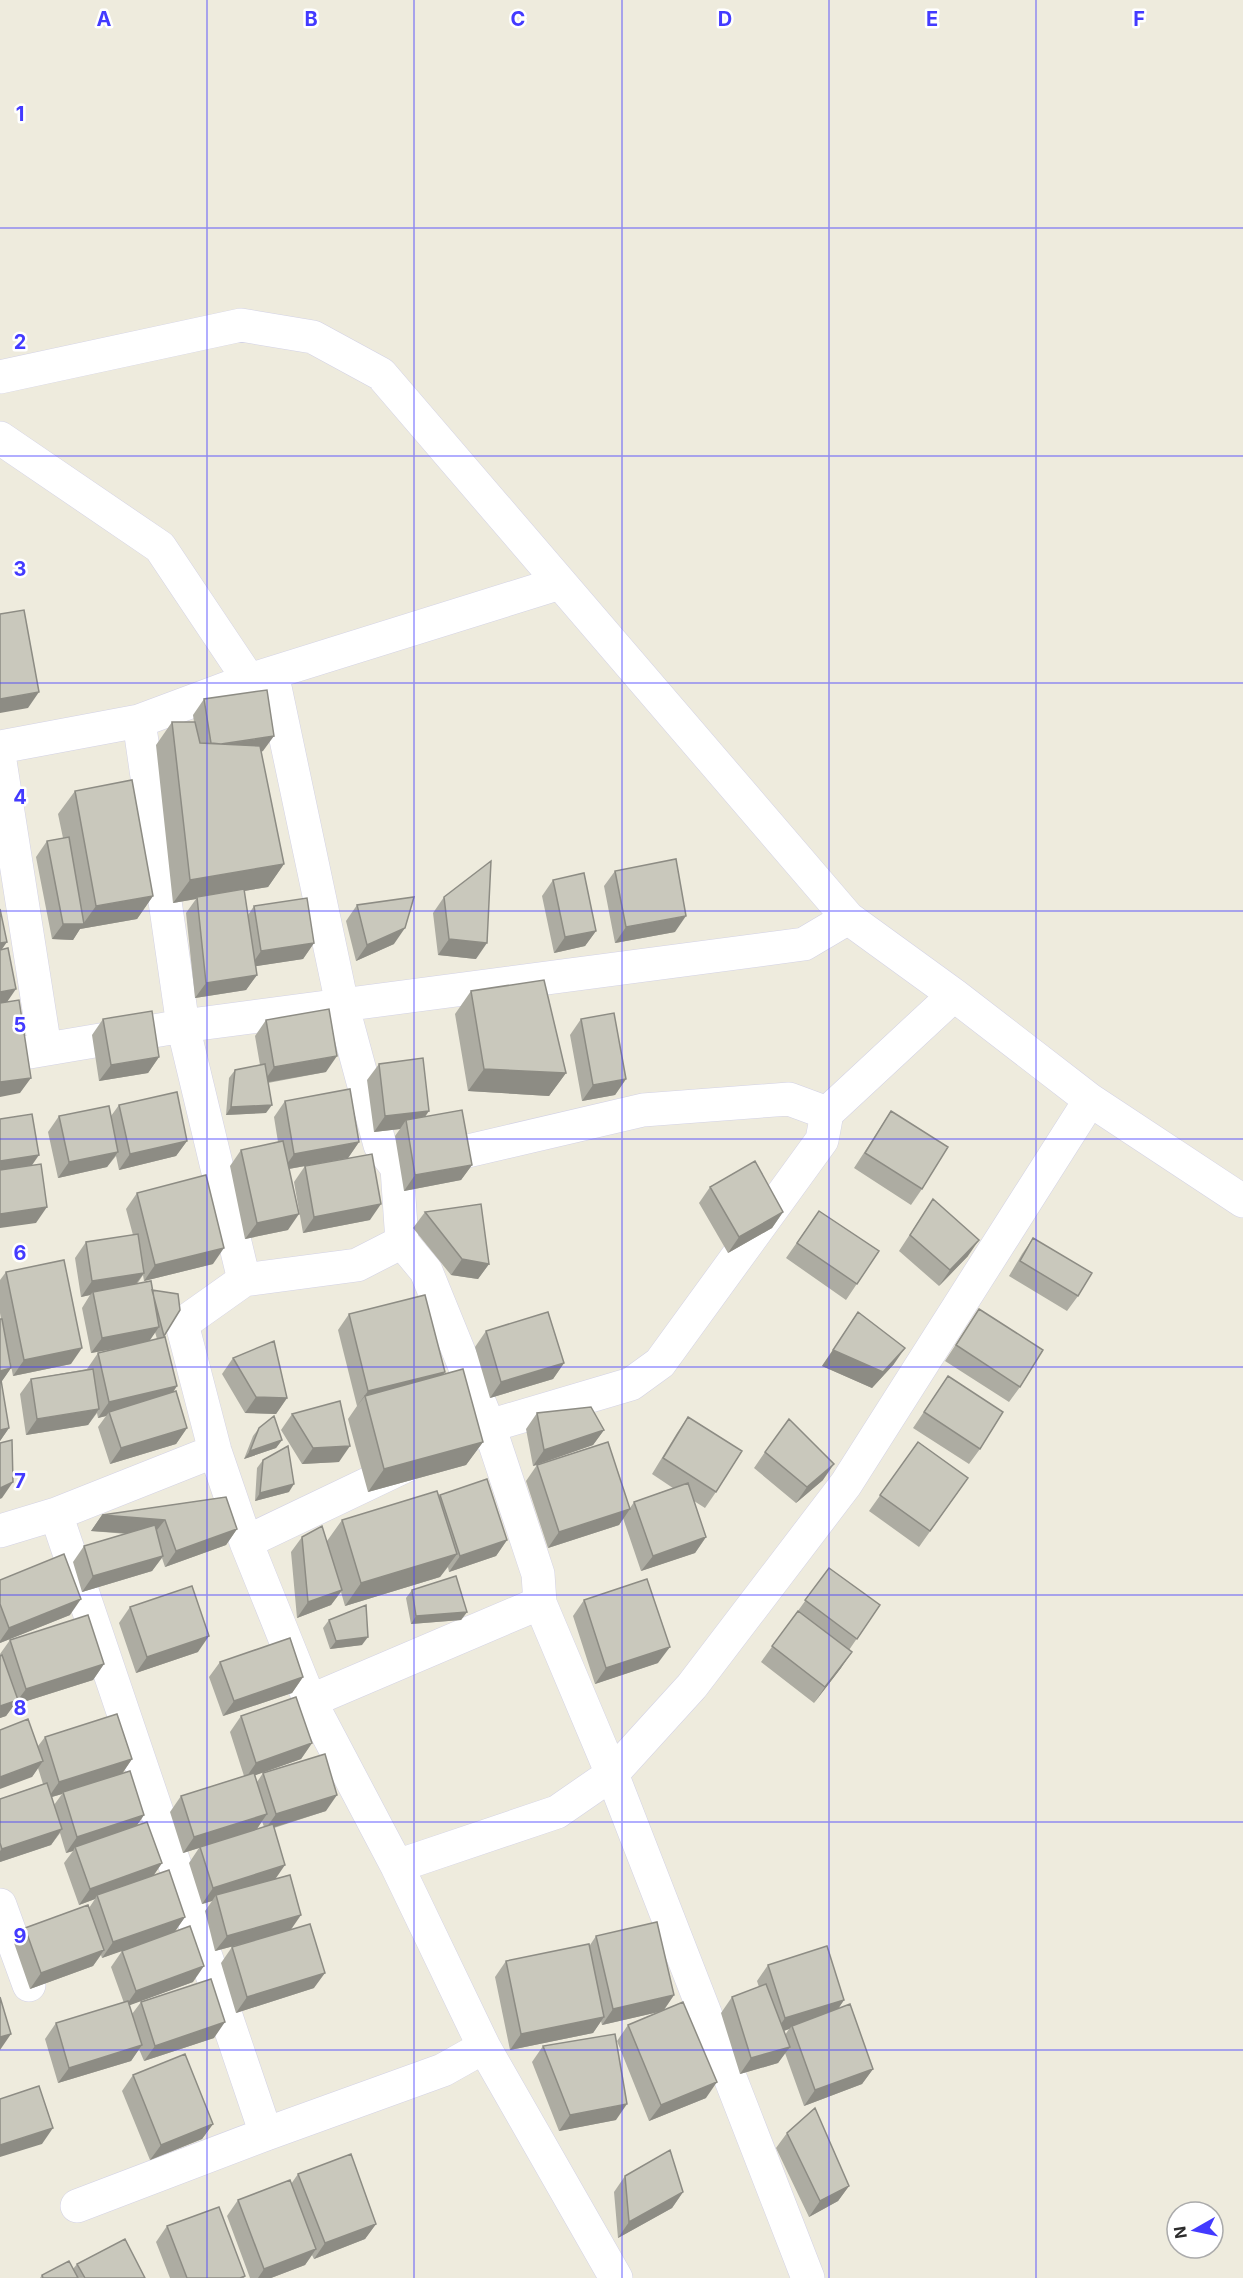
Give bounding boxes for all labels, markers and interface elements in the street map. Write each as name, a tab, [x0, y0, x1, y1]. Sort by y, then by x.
text: A	[97, 7, 112, 31]
text: B	[304, 7, 318, 31]
text: C	[511, 7, 525, 31]
text: D	[718, 7, 732, 31]
text: E	[926, 7, 938, 31]
text: F	[1133, 7, 1145, 31]
text: 1	[16, 102, 24, 126]
text: 2	[14, 330, 26, 354]
text: 3	[14, 557, 26, 581]
text: 4	[13, 785, 27, 809]
text: 5	[14, 1013, 26, 1037]
text: 6	[14, 1241, 27, 1265]
text: 7	[14, 1469, 26, 1493]
text: 8	[13, 1696, 27, 1720]
text: 9	[14, 1924, 27, 1948]
north arrow	[1165, 2200, 1225, 2260]
text: N	[1169, 2225, 1191, 2240]

